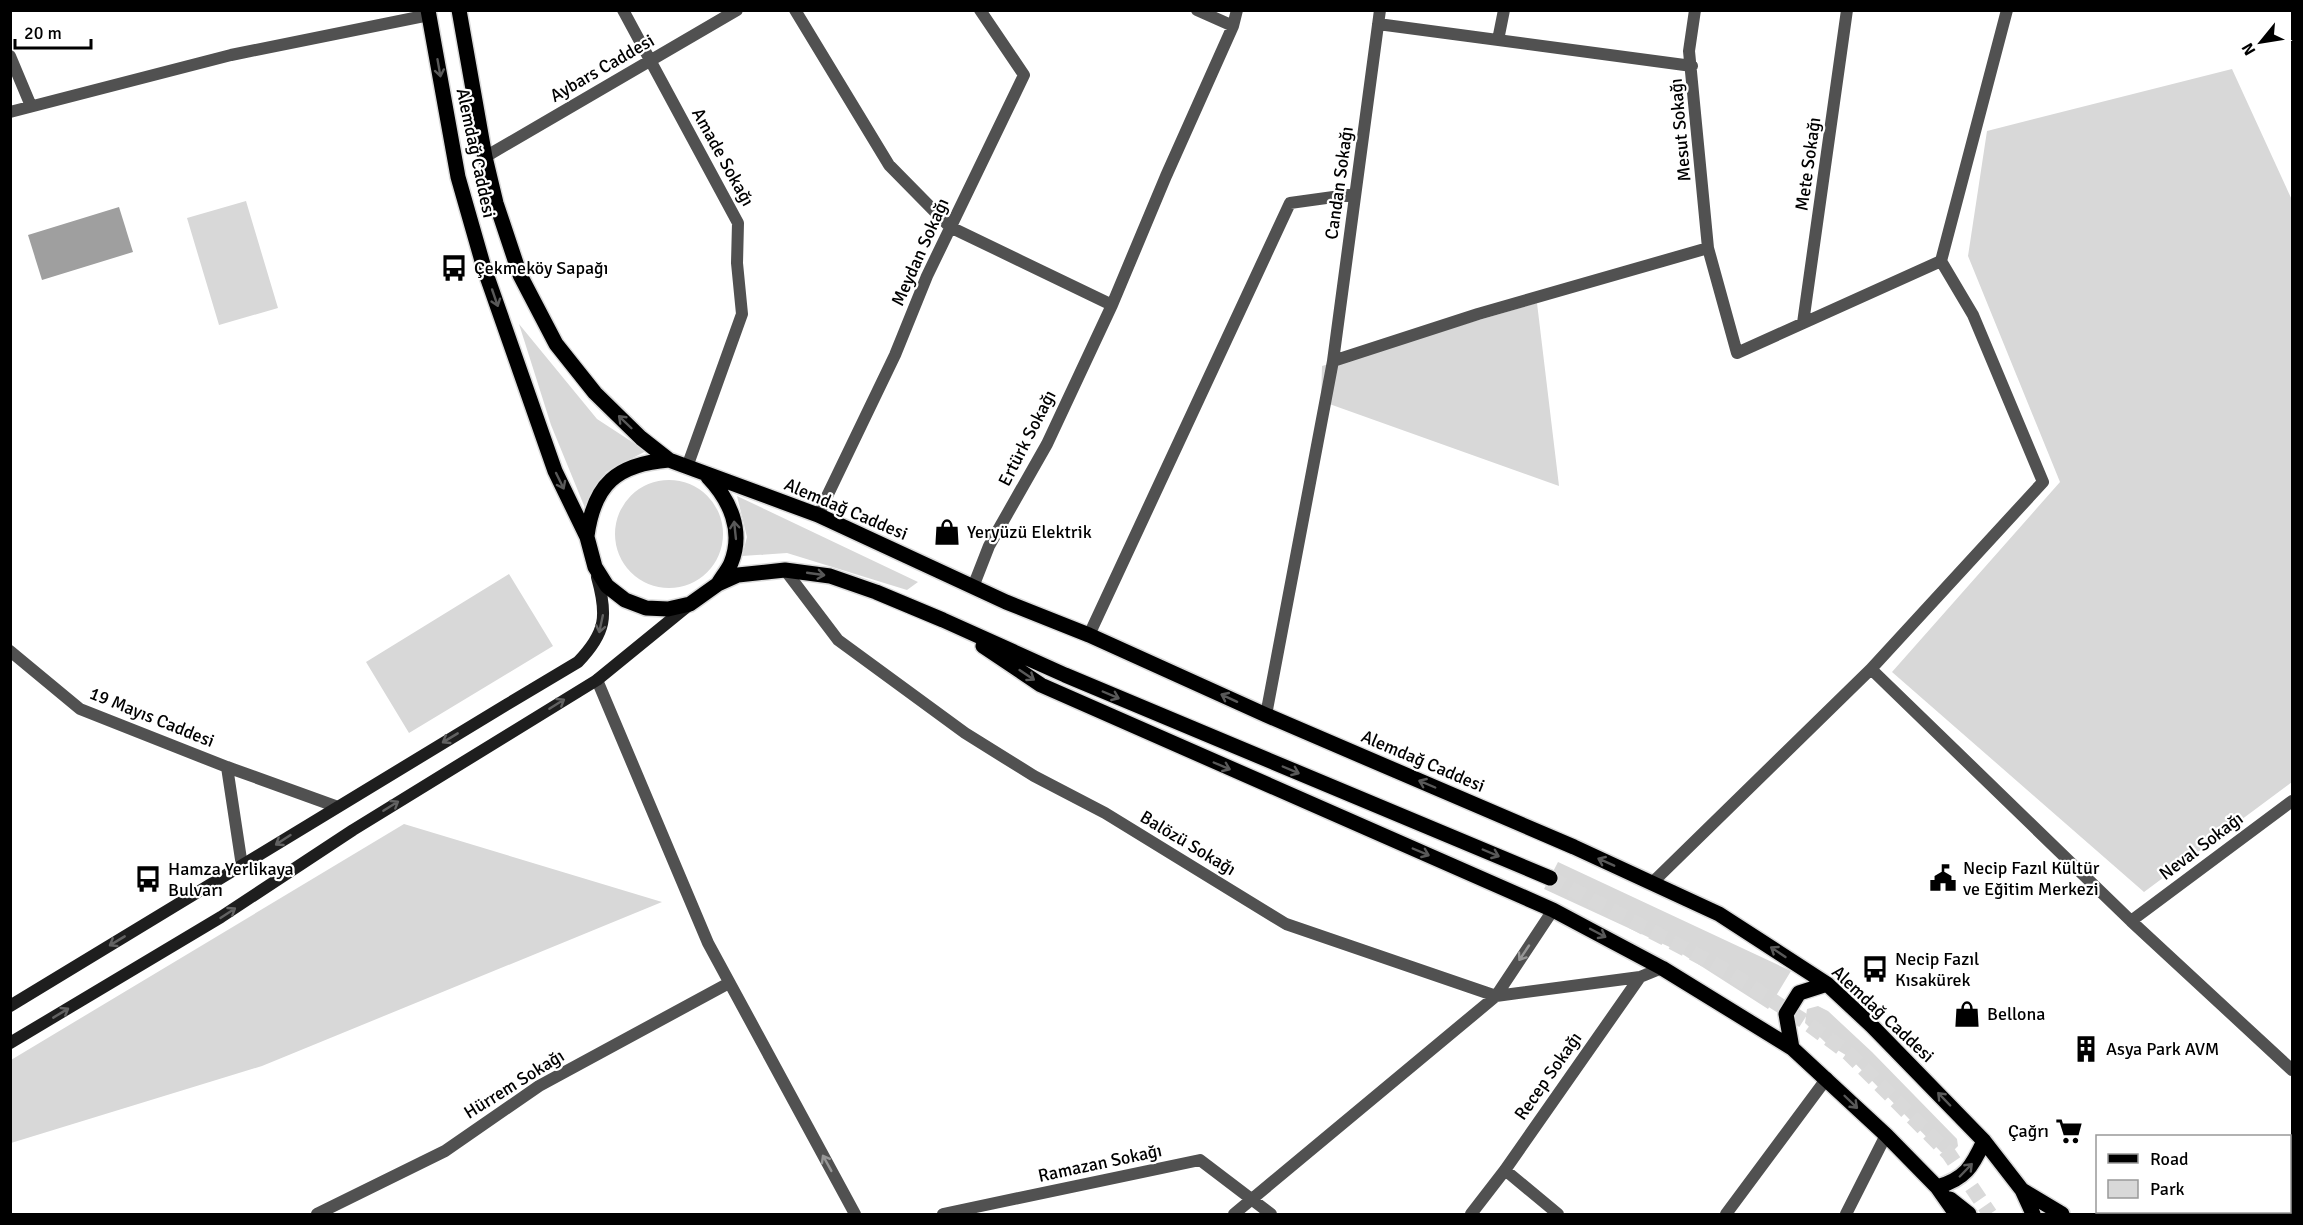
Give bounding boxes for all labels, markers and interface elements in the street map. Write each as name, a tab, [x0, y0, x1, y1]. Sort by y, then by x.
scale bar	[15, 12, 92, 50]
north arrow	[2231, 12, 2291, 72]
text: 20 m	[24, 22, 62, 44]
street label: Aybars Caddesi	[546, 29, 658, 107]
text: N	[2237, 39, 2260, 59]
one-way arrow	[433, 58, 444, 77]
street label: Mesut Sokağı	[1665, 78, 1695, 182]
street label: Alemdağ Caddesi	[452, 86, 500, 220]
street label: Amade Sokağı	[687, 104, 759, 210]
street label: Mete Sokağı	[1791, 116, 1825, 212]
street label: Candan Sokağı	[1320, 125, 1358, 241]
street label: Meydan Sokağı	[886, 195, 954, 309]
bus stop icon: Çekmeköy Sapağı	[439, 253, 469, 283]
place label: Çekmeköy Sapağı	[474, 257, 608, 279]
one-way arrow	[490, 288, 501, 307]
street label: Ertürk Sokağı	[993, 386, 1061, 490]
one-way arrow	[617, 415, 632, 429]
one-way arrow	[555, 472, 567, 490]
street label: Alemdağ Caddesi	[781, 473, 911, 545]
shop icon: Yeryüzü Elektrik	[932, 517, 962, 547]
one-way arrow	[729, 520, 740, 540]
place label: Yeryüzü Elektrik	[967, 521, 1092, 543]
one-way arrow	[806, 569, 825, 580]
one-way arrow	[595, 614, 606, 633]
one-way arrow	[1018, 669, 1035, 682]
street label: 19 Mayıs Caddesi	[86, 682, 218, 752]
one-way arrow	[1102, 690, 1120, 701]
one-way arrow	[1220, 692, 1238, 703]
one-way arrow	[548, 697, 565, 709]
street label: Alemdağ Caddesi	[1358, 725, 1488, 797]
one-way arrow	[442, 733, 459, 745]
one-way arrow	[1213, 761, 1231, 772]
one-way arrow	[1282, 765, 1300, 776]
one-way arrow	[1418, 778, 1436, 789]
one-way arrow	[382, 800, 399, 812]
street label: Balözü Sokağı	[1136, 806, 1240, 880]
street label: Neval Sokağı	[2155, 807, 2247, 885]
one-way arrow	[275, 834, 292, 846]
one-way arrow	[1411, 846, 1429, 858]
one-way arrow	[1481, 848, 1499, 859]
one-way arrow	[1597, 855, 1615, 867]
place label: Necip Fazıl Kültür ve Eğitim Merkezi	[1963, 857, 2100, 900]
place label: Hamza Yerlikaya Bulvarı	[168, 858, 294, 901]
public building icon: Necip Fazıl Kültür ve Eğitim Merkezi	[1928, 863, 1958, 893]
bus stop icon: Hamza Yerlikaya Bulvarı	[133, 864, 163, 894]
one-way arrow	[219, 907, 236, 919]
one-way arrow	[1588, 928, 1606, 939]
one-way arrow	[109, 936, 126, 948]
one-way arrow	[1518, 944, 1530, 961]
one-way arrow	[1770, 946, 1787, 958]
place label: Necip Fazıl Kısakürek	[1895, 948, 1979, 991]
bus stop icon: Necip Fazıl Kısakürek	[1860, 954, 1890, 984]
street label: Alemdağ Caddesi	[1827, 961, 1939, 1067]
shop icon: Bellona	[1952, 999, 1982, 1029]
place label: Bellona	[1987, 1003, 2045, 1025]
one-way arrow	[52, 1007, 69, 1019]
street label: Recep Sokağı	[1510, 1028, 1586, 1124]
building icon: Asya Park AVM	[2071, 1034, 2101, 1064]
place label: Asya Park AVM	[2106, 1038, 2219, 1060]
street label: Hürrem Sokağı	[460, 1044, 568, 1124]
one-way arrow	[1936, 1092, 1951, 1107]
one-way arrow	[1843, 1095, 1858, 1109]
supermarket icon: Çağrı	[2054, 1116, 2084, 1146]
place label: Çağrı	[2008, 1120, 2049, 1142]
legend	[2096, 1135, 2291, 1213]
street label: Ramazan Sokağı	[1036, 1139, 1164, 1187]
text: Road	[2150, 1148, 2189, 1170]
one-way arrow	[821, 1155, 833, 1172]
one-way arrow	[1959, 1163, 1974, 1178]
text: Park	[2150, 1178, 2185, 1200]

